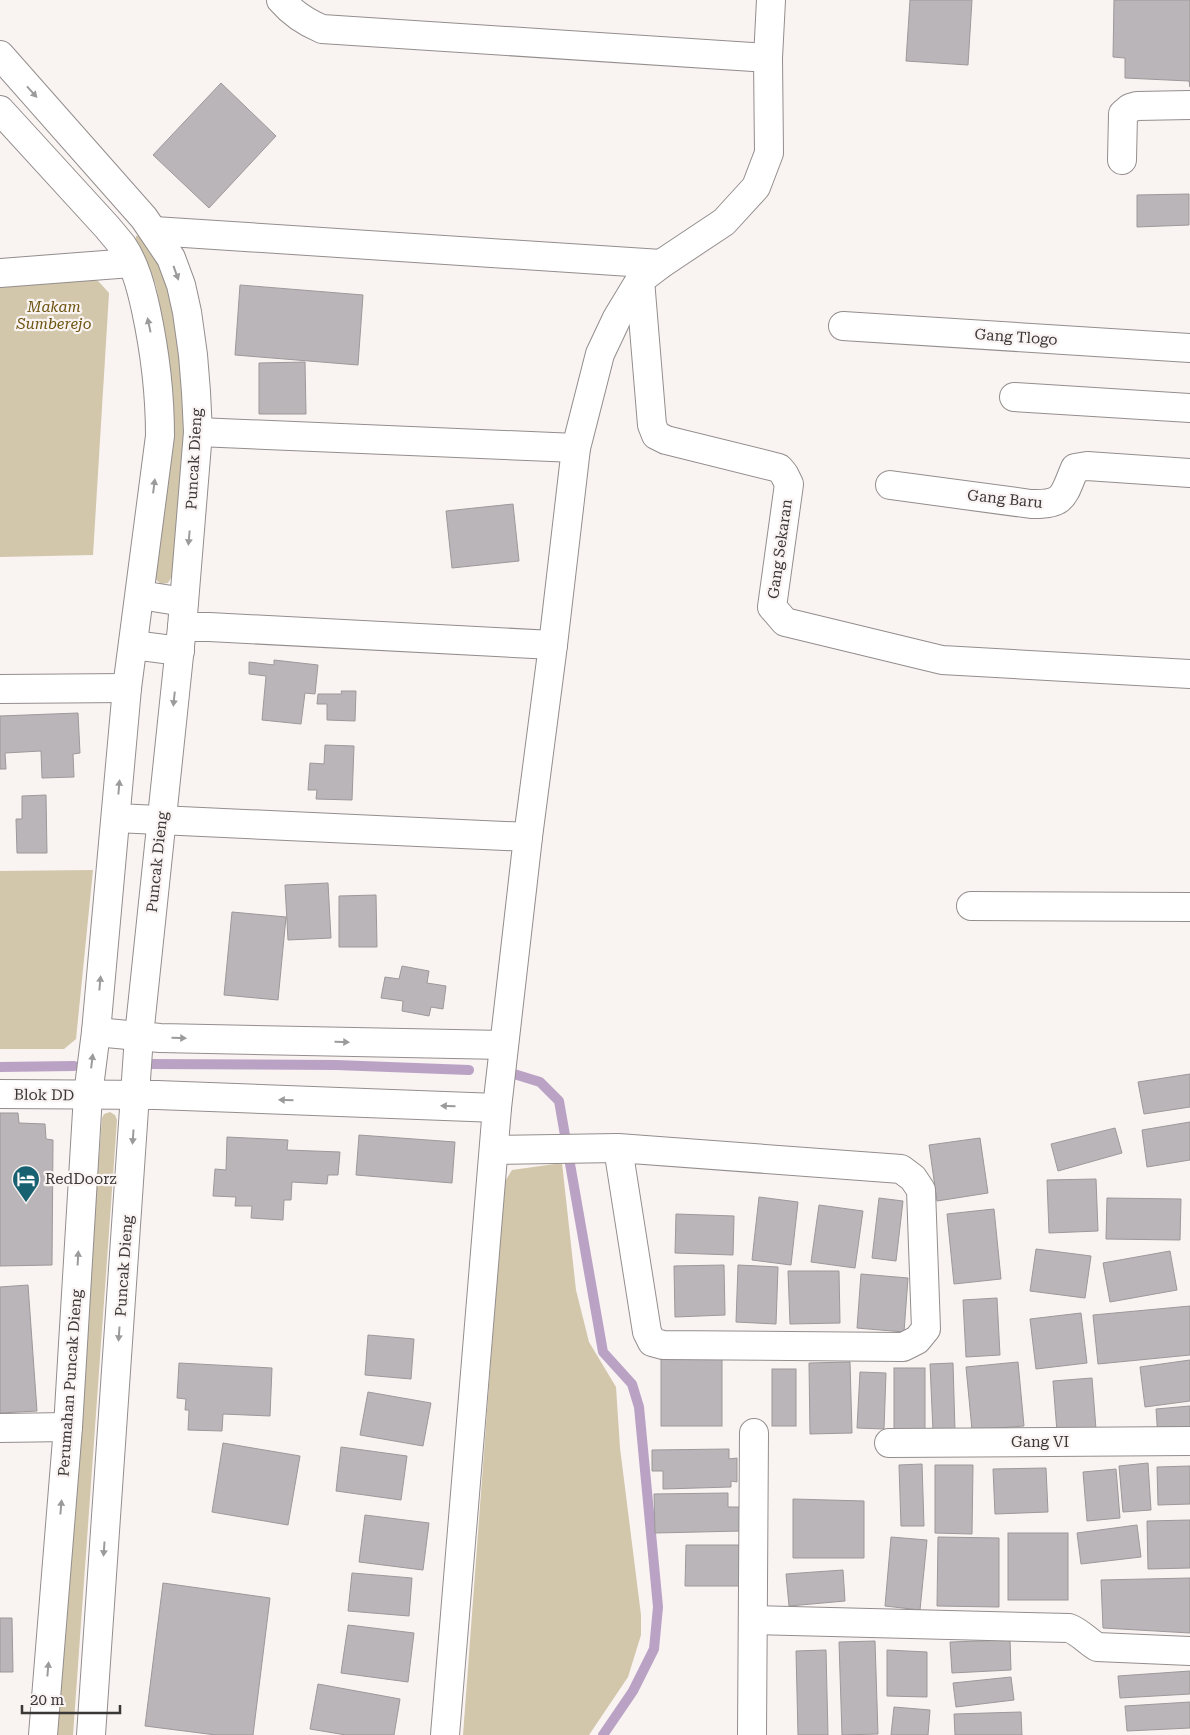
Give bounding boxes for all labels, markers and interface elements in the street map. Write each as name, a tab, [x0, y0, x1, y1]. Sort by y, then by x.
one-way arrow	[27, 85, 38, 98]
one-way arrow	[173, 265, 180, 280]
park label: Makam Sumberejo	[16, 298, 92, 333]
one-way arrow	[145, 318, 153, 333]
street label: Gang Tlogo	[974, 325, 1058, 349]
street label: Puncak Dieng	[182, 407, 206, 510]
one-way arrow	[150, 478, 158, 494]
street label: Gang Baru	[966, 486, 1044, 512]
street label: Gang Sekaran	[764, 498, 796, 600]
one-way arrow	[185, 530, 193, 546]
one-way arrow	[170, 692, 178, 708]
one-way arrow	[115, 779, 123, 795]
street label: Puncak Dieng	[143, 810, 171, 913]
one-way arrow	[96, 975, 104, 991]
one-way arrow	[171, 1035, 187, 1043]
one-way arrow	[334, 1038, 350, 1046]
one-way arrow	[88, 1052, 96, 1068]
street label: Blok DD	[14, 1085, 74, 1105]
one-way arrow	[277, 1095, 293, 1103]
one-way arrow	[440, 1102, 456, 1110]
one-way arrow	[128, 1130, 136, 1146]
hotel icon: RedDoorz	[11, 1164, 41, 1203]
place label: RedDoorz	[45, 1170, 116, 1188]
street label: Puncak Dieng	[111, 1214, 137, 1317]
one-way arrow	[74, 1249, 82, 1265]
street label: Perumahan Puncak Dieng	[54, 1288, 86, 1477]
one-way arrow	[115, 1327, 123, 1343]
street label: Gang VI	[1011, 1433, 1069, 1451]
one-way arrow	[58, 1499, 66, 1515]
one-way arrow	[100, 1541, 108, 1557]
one-way arrow	[45, 1661, 53, 1677]
scale bar	[22, 1682, 120, 1714]
text: 20 m	[30, 1691, 65, 1709]

